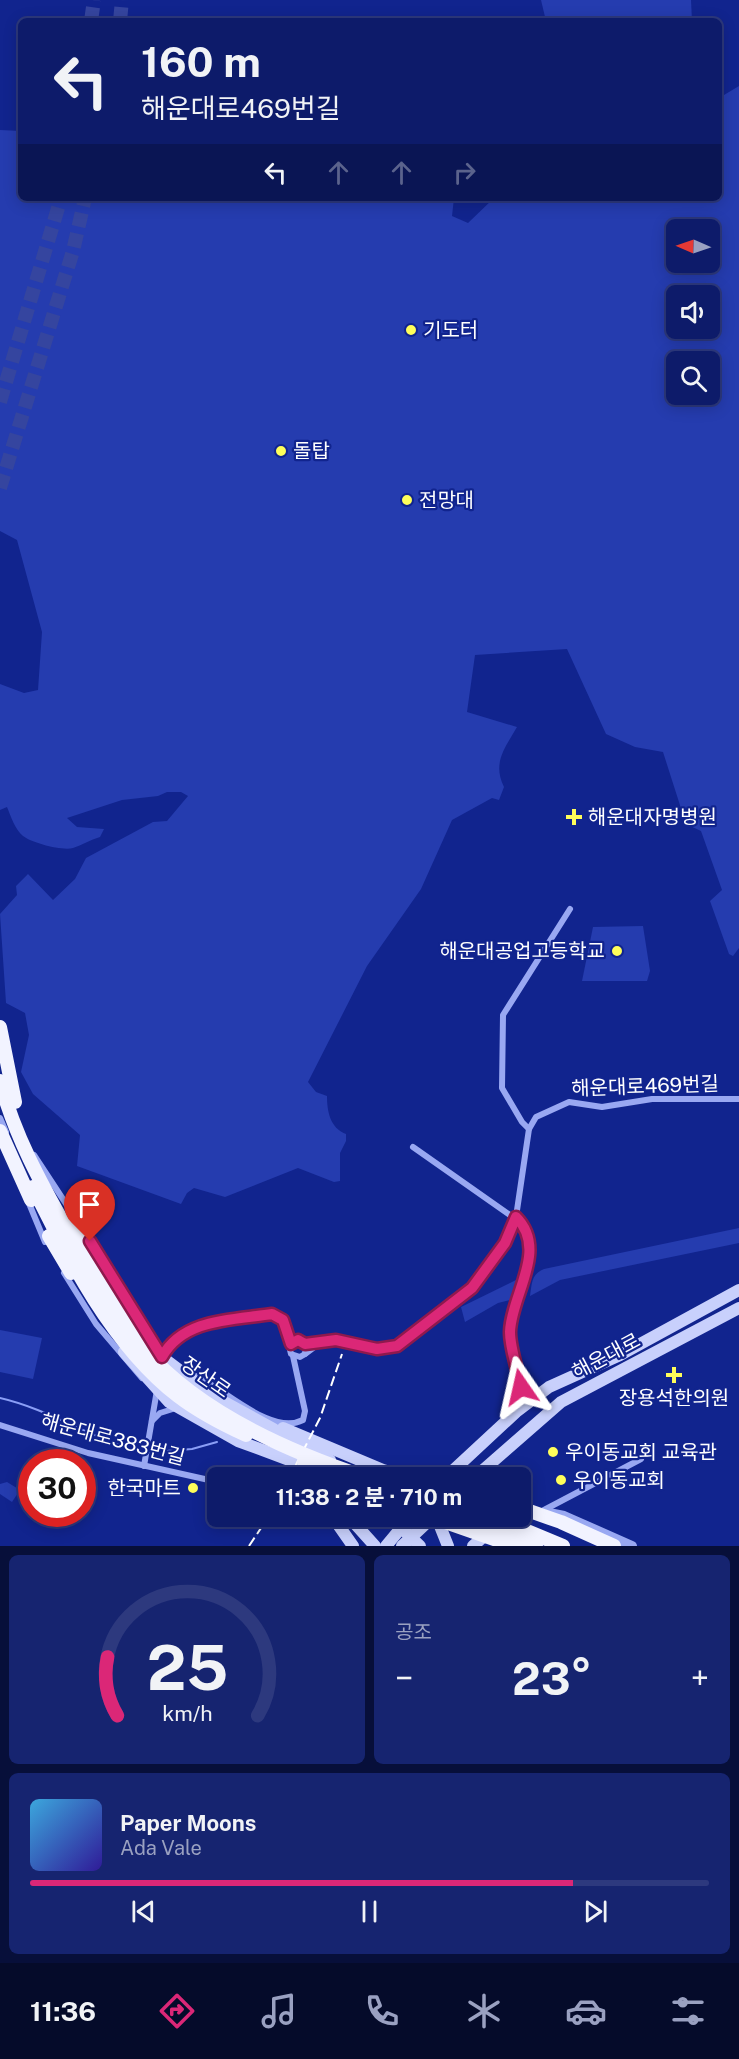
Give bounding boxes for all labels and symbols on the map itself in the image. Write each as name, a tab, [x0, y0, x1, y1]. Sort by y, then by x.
north arrow	[666, 219, 720, 273]
place label: 기도터	[423, 318, 478, 342]
marker: 기도터	[404, 323, 418, 337]
place label: 돌탑	[293, 439, 330, 463]
marker: 돌탑	[274, 444, 288, 458]
place label: 전망대	[419, 488, 474, 512]
marker: 전망대	[400, 493, 414, 507]
place label: 해운대자명병원	[588, 805, 717, 829]
marker: 해운대자명병원	[565, 808, 583, 826]
place label: 해운대공업고등학교	[439, 939, 605, 963]
marker: 해운대공업고등학교	[610, 944, 624, 958]
street label: 해운대로469번길	[571, 1071, 719, 1101]
pin	[64, 1179, 115, 1241]
street label: 해운대로	[568, 1328, 644, 1384]
street label: 장산로	[177, 1351, 235, 1403]
position arrow	[489, 1355, 553, 1419]
marker: 장용석한의원	[665, 1366, 683, 1384]
place label: 장용석한의원	[619, 1386, 729, 1410]
street label: 해운대로383번길	[38, 1408, 188, 1470]
place label: 우이동교회 교육관	[565, 1440, 717, 1464]
marker: 우이동교회 교육관	[546, 1445, 560, 1459]
speed limit sign: 30	[18, 1449, 96, 1527]
place label: 우이동교회	[573, 1468, 665, 1492]
marker: 우이동교회	[554, 1473, 568, 1487]
place label: 한국마트	[107, 1476, 181, 1500]
marker: 한국마트	[186, 1481, 200, 1495]

